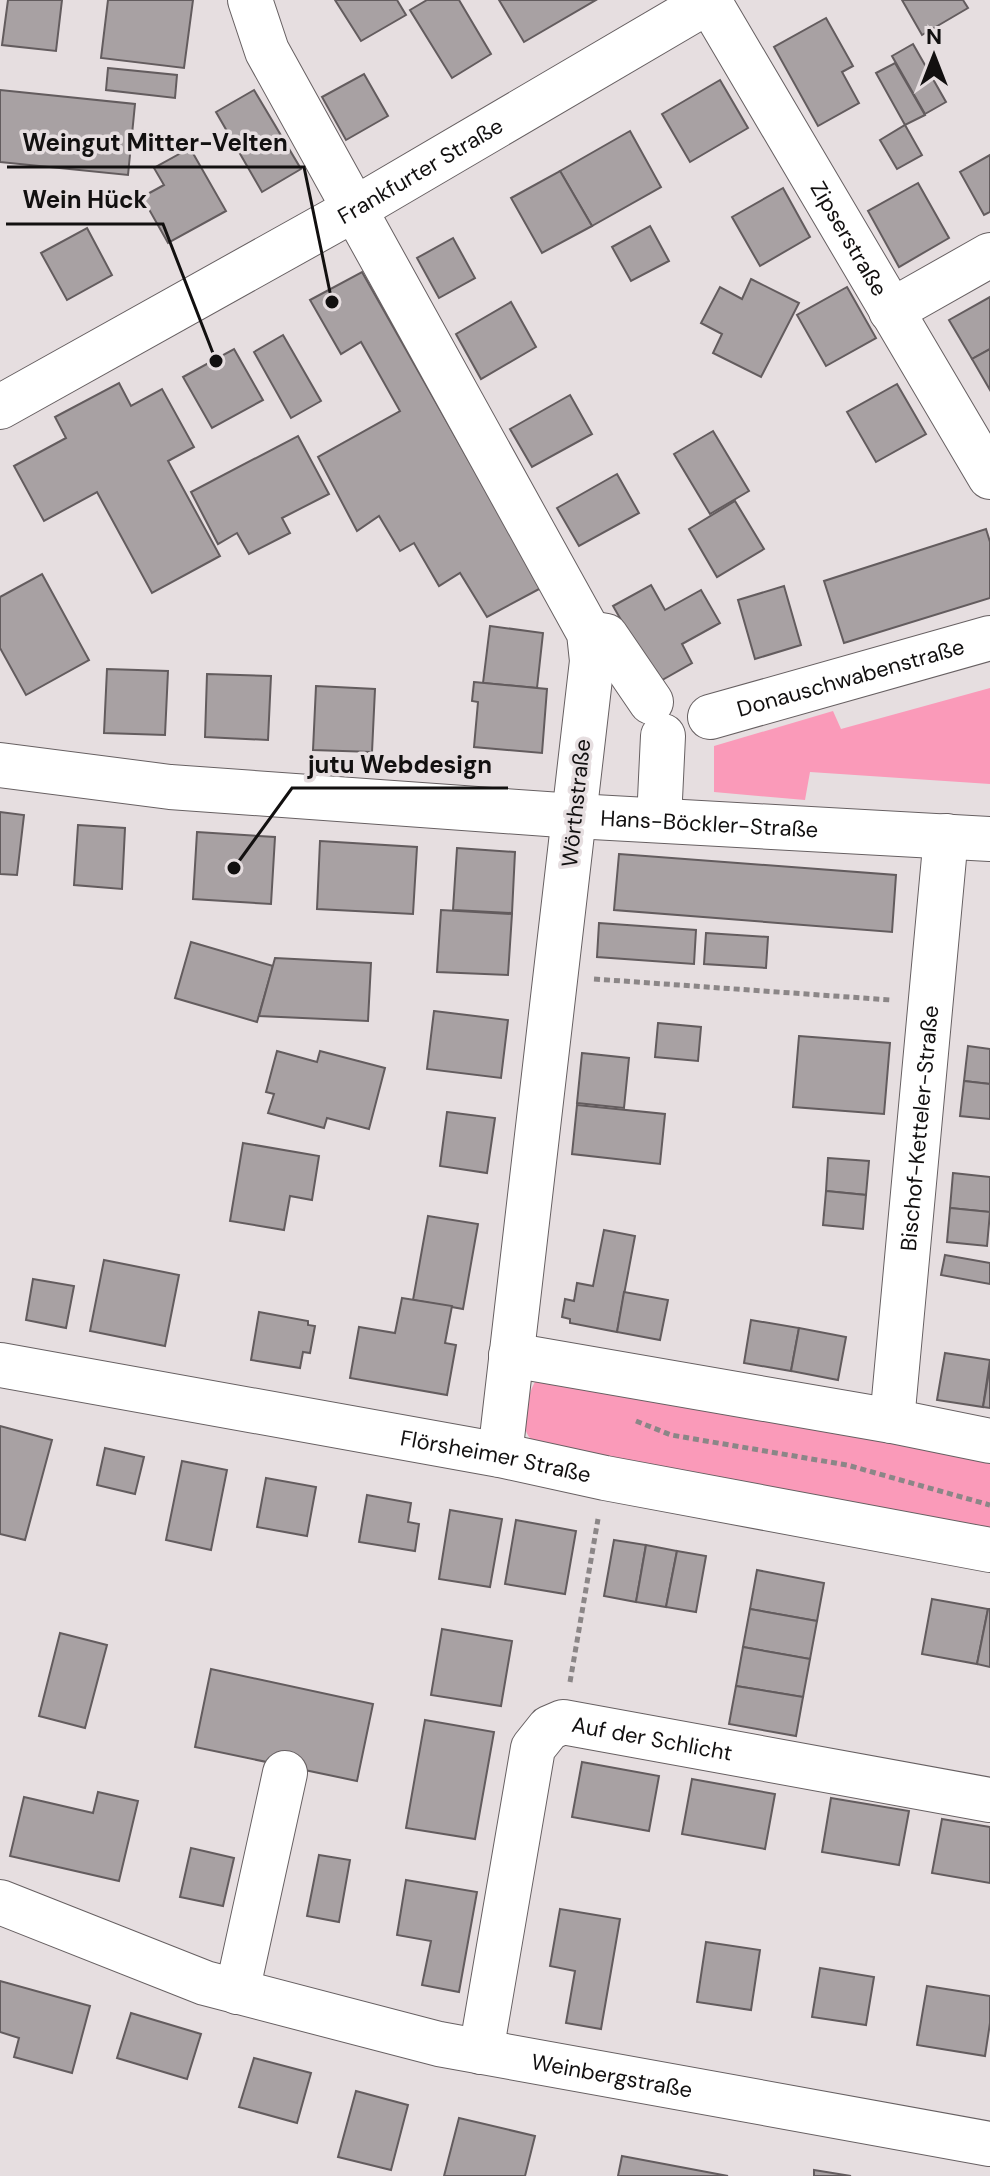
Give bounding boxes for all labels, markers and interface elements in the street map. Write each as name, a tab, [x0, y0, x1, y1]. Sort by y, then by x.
north arrow	[894, 16, 974, 96]
text: N	[926, 22, 942, 51]
street label: Frankfurter Straße	[332, 111, 508, 230]
callout: Weingut Mitter-Velten	[7, 119, 304, 167]
text: Weingut Mitter-Velten	[22, 127, 288, 158]
callout: Wein Hück	[6, 176, 163, 224]
street label: Zipserstraße	[804, 176, 895, 301]
text: Wein Hück	[23, 184, 148, 215]
street label: Donauschwabenstraße	[733, 631, 968, 723]
street label: Wörthstraße	[555, 738, 597, 868]
callout: jutu Webdesign	[292, 740, 508, 788]
text: jutu Webdesign	[307, 749, 492, 780]
street label: Hans-Böckler-Straße	[600, 803, 819, 844]
street label: Bischof-Ketteler-Straße	[893, 1004, 945, 1252]
street label: Flörsheimer Straße	[398, 1423, 594, 1489]
street label: Auf der Schlicht	[570, 1709, 735, 1767]
street label: Weinbergstraße	[529, 2047, 695, 2104]

